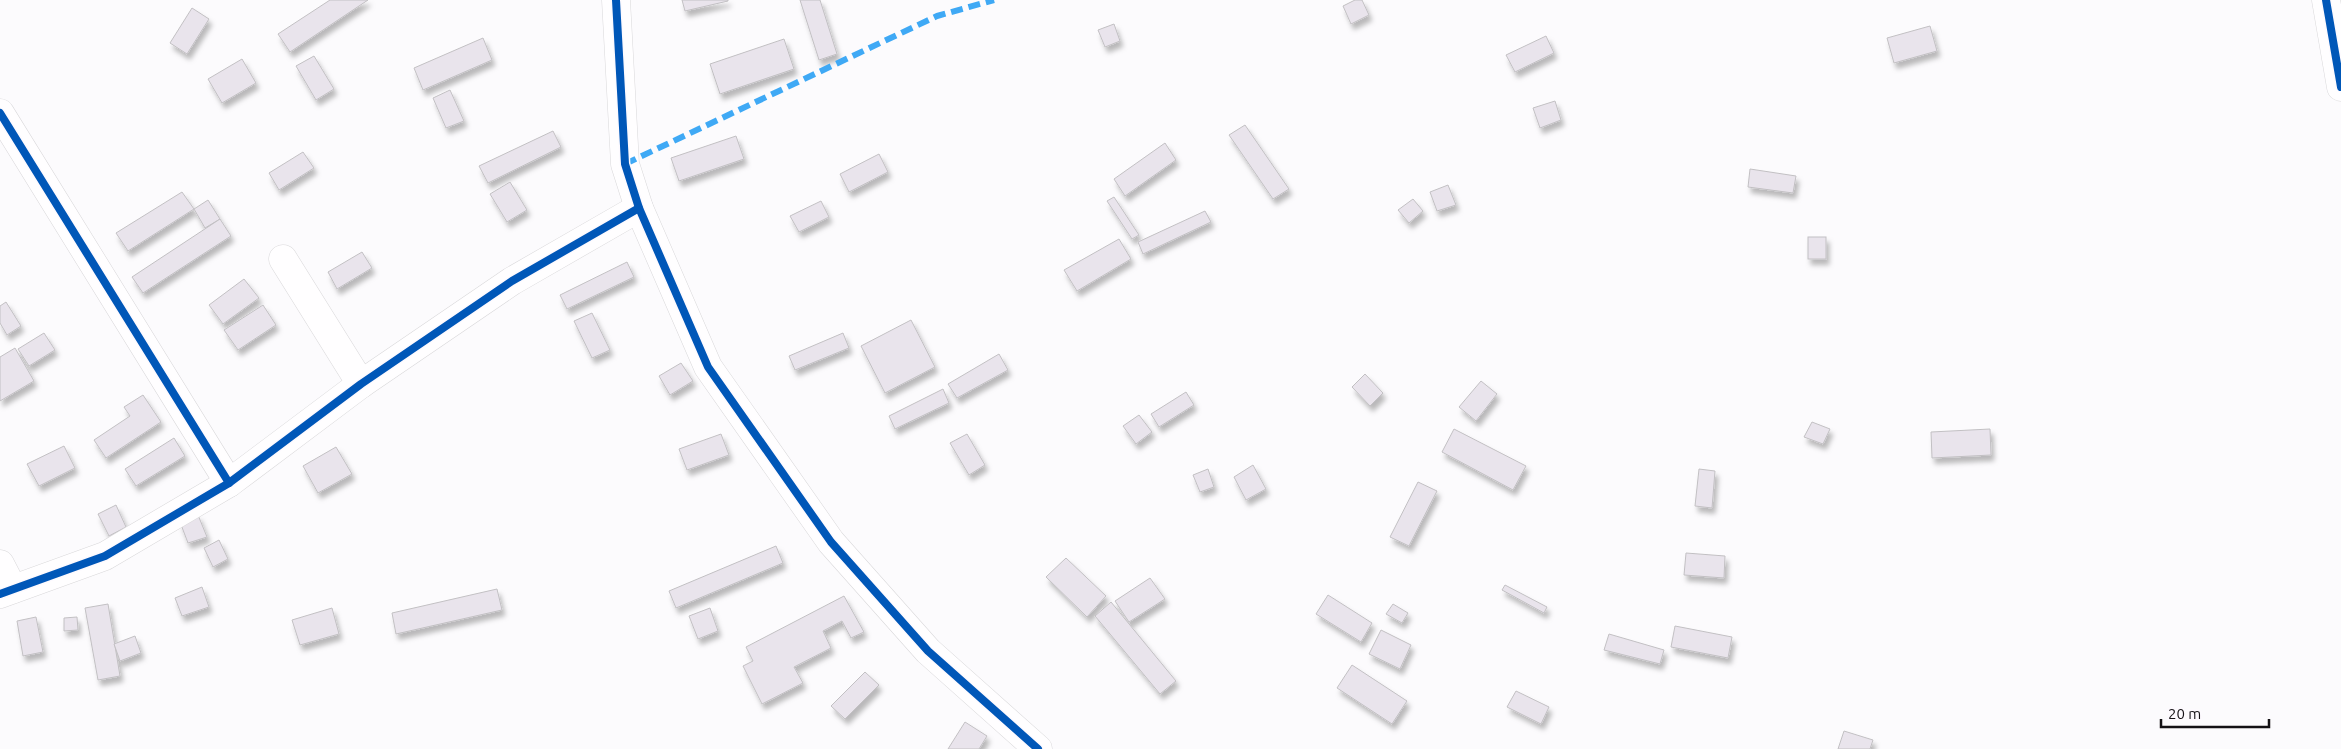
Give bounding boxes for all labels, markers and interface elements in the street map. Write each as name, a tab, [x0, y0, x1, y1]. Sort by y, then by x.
scale bar	[2161, 696, 2268, 728]
text: 20 m	[2168, 705, 2201, 722]

